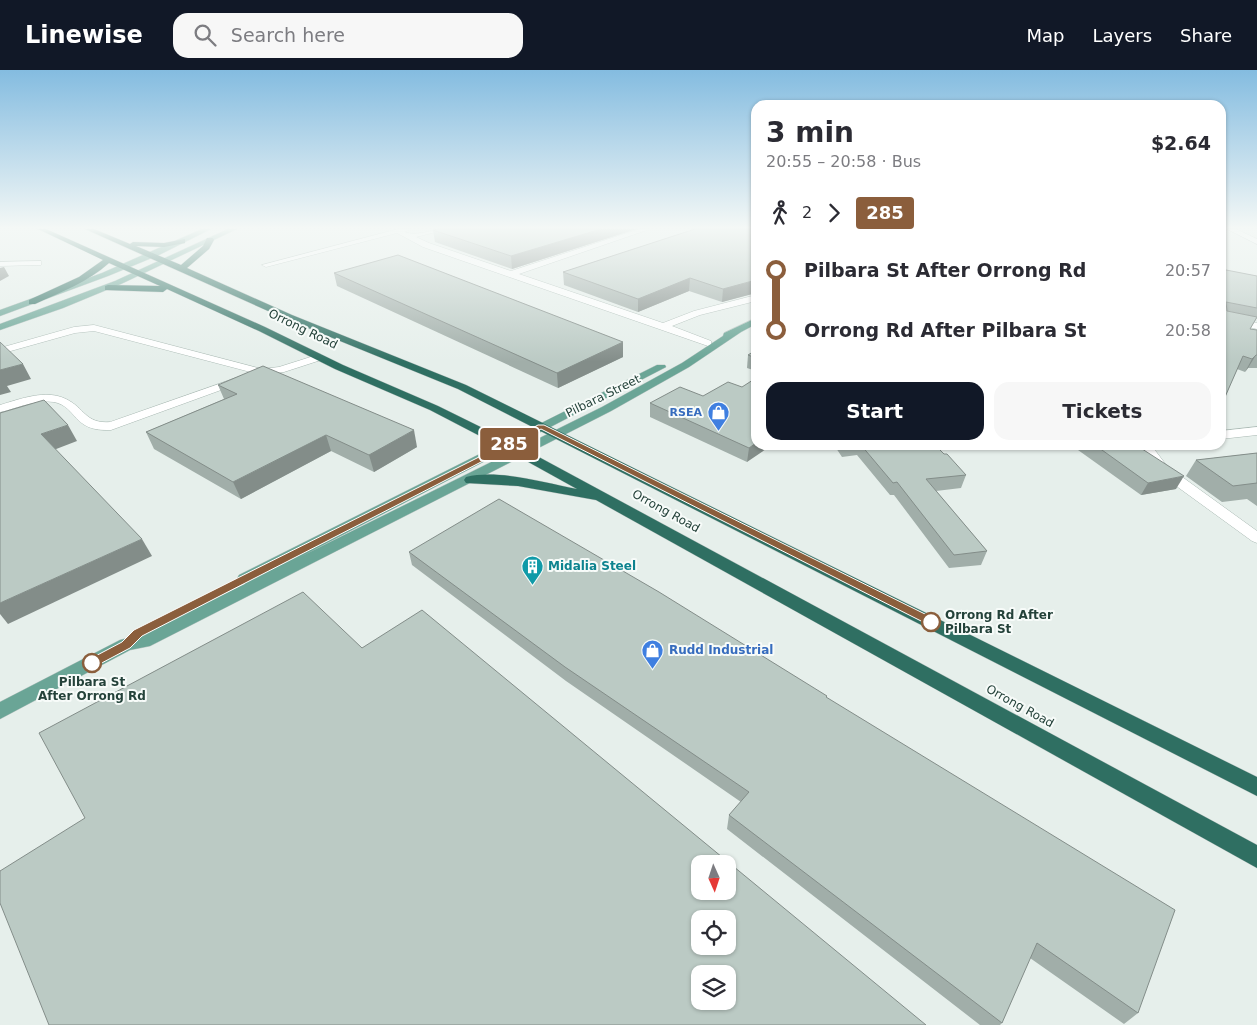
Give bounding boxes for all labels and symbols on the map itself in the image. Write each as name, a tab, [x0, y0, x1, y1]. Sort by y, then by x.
street label: Orrong Road	[266, 306, 340, 352]
street label: Pilbara Street	[563, 372, 643, 420]
shop icon: RSEA	[706, 400, 730, 431]
place label: RSEA	[670, 406, 702, 419]
line badge: 285	[480, 428, 538, 460]
street label: Orrong Road	[630, 487, 702, 535]
building icon: Midalia Steel	[520, 554, 544, 585]
place label: Midalia Steel	[548, 559, 636, 573]
place label: Orrong Rd After Pilbara St	[945, 608, 1053, 636]
marker: Orrong Rd After Pilbara St	[921, 612, 941, 632]
shop icon: Rudd Industrial	[641, 638, 665, 669]
place label: Rudd Industrial	[669, 643, 773, 657]
marker: Pilbara St After Orrong Rd	[82, 653, 102, 673]
place label: Pilbara St After Orrong Rd	[38, 675, 146, 703]
street label: Orrong Road	[984, 682, 1056, 730]
north arrow	[691, 855, 736, 900]

